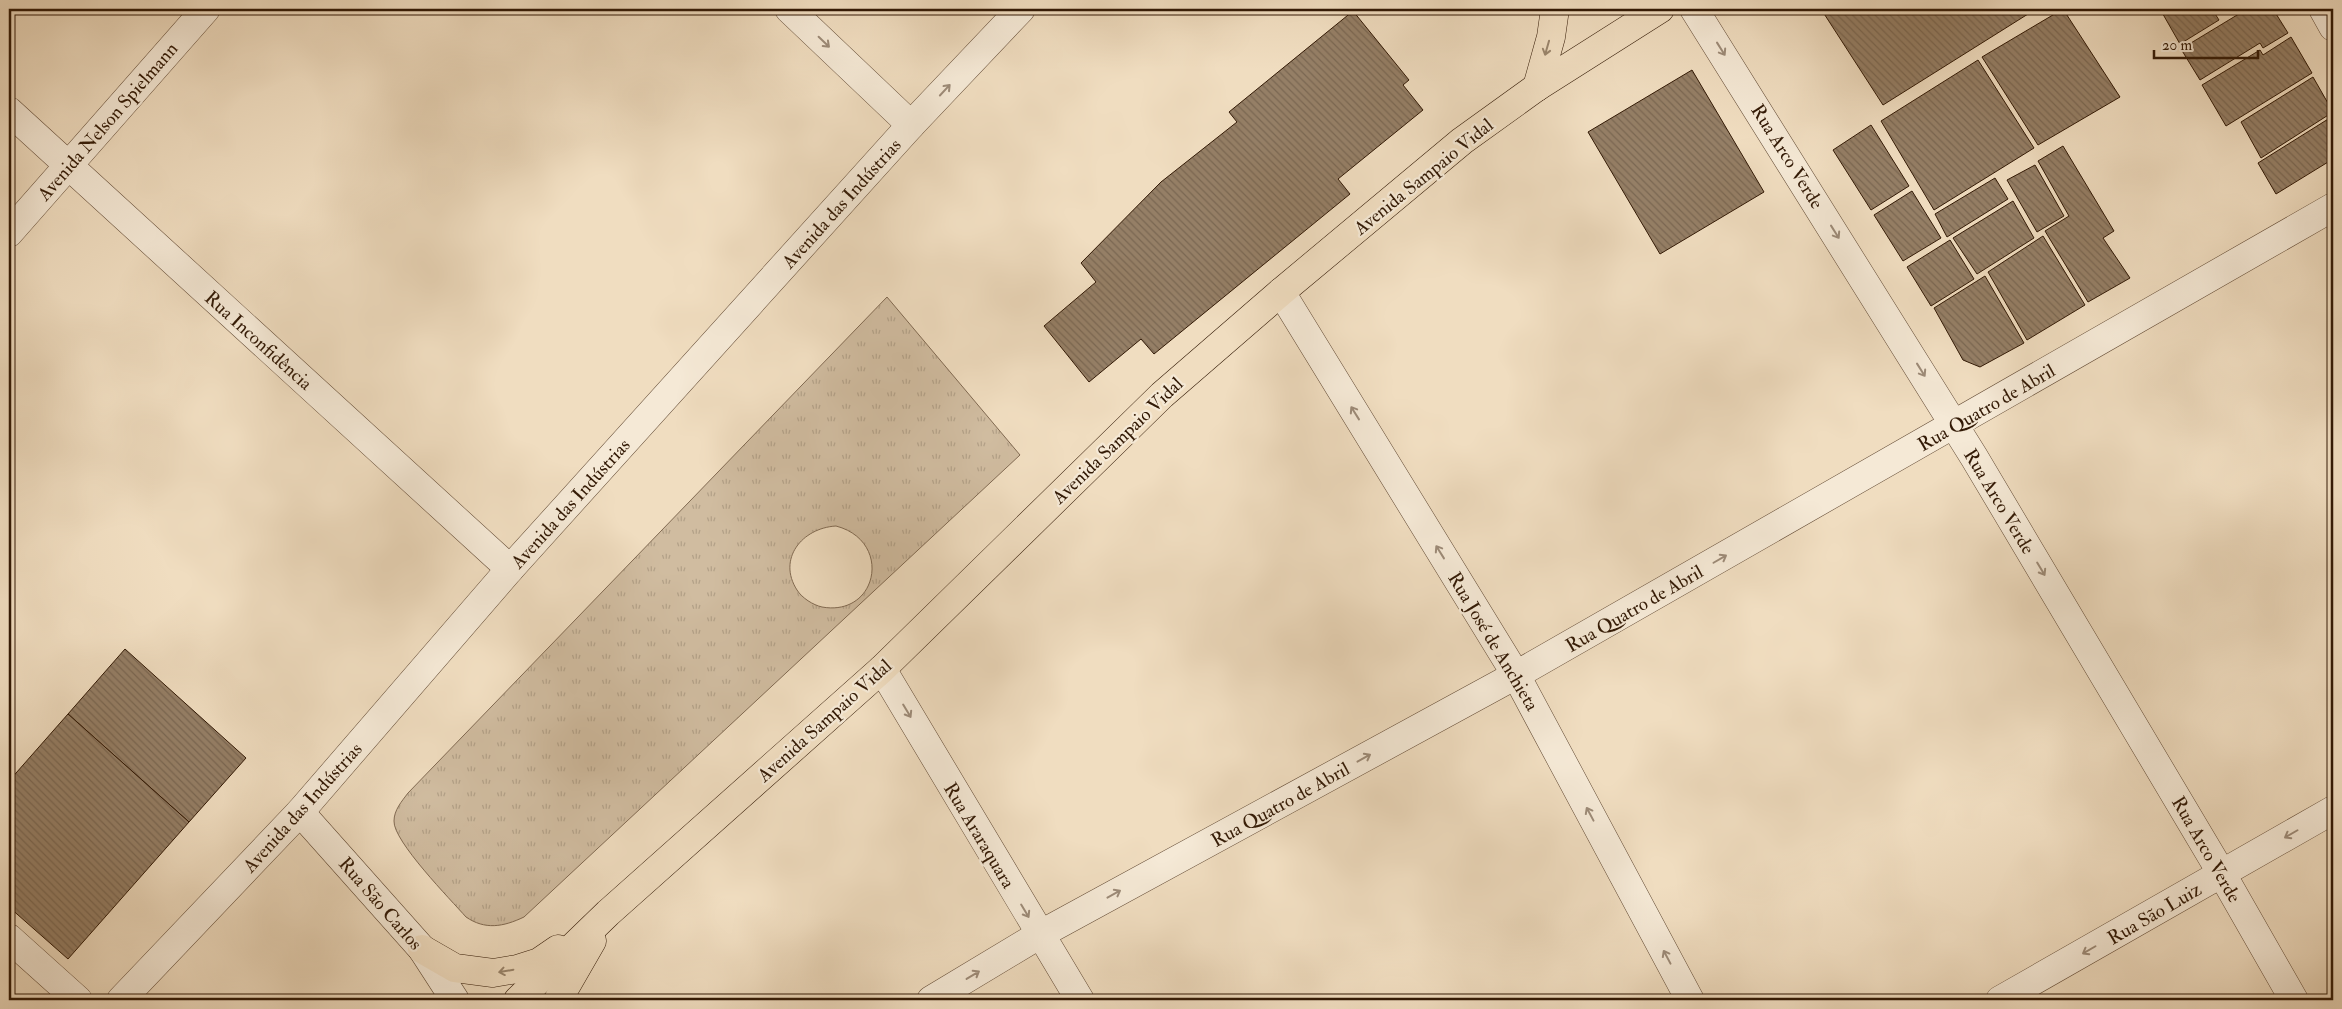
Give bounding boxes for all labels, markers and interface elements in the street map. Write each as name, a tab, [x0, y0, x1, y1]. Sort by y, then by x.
scale bar	[2154, 28, 2258, 60]
one-way arrow	[818, 36, 831, 48]
text: 20 m	[2162, 36, 2192, 55]
street label: Avenida Nelson Spielmann	[32, 37, 184, 207]
one-way arrow	[1542, 40, 1551, 56]
one-way arrow	[1717, 42, 1727, 56]
one-way arrow	[939, 83, 951, 96]
street label: Rua Arco Verde	[1745, 100, 1829, 213]
street label: Avenida Sampaio Vidal	[1348, 113, 1499, 242]
street label: Avenida das Indústrias	[776, 134, 907, 274]
one-way arrow	[1829, 225, 1840, 239]
street label: Rua Inconfidência	[199, 286, 317, 396]
street label: Rua Quatro de Abril	[1914, 359, 2060, 457]
one-way arrow	[1916, 362, 1926, 376]
street label: Avenida Sampaio Vidal	[1047, 372, 1189, 511]
one-way arrow	[1350, 406, 1361, 420]
street label: Avenida das Indústrias	[505, 434, 636, 574]
street label: Rua Arco Verde	[1958, 444, 2040, 559]
one-way arrow	[1435, 545, 1445, 559]
one-way arrow	[1712, 554, 1727, 563]
street label: Rua Quatro de Abril	[1562, 560, 1708, 658]
one-way arrow	[2036, 562, 2046, 576]
street label: Rua José de Anchieta	[1442, 568, 1544, 715]
street label: Avenida Sampaio Vidal	[752, 654, 898, 789]
one-way arrow	[902, 703, 912, 717]
street label: Avenida das Indústrias	[237, 738, 368, 878]
one-way arrow	[1357, 753, 1372, 763]
street label: Rua Quatro de Abril	[1207, 757, 1354, 853]
street label: Rua Araraquara	[938, 778, 1020, 893]
street label: Rua Arco Verde	[2166, 792, 2246, 907]
one-way arrow	[1585, 807, 1595, 822]
one-way arrow	[2285, 830, 2299, 840]
street label: Rua São Carlos	[333, 852, 427, 955]
street label: Rua São Luiz	[2103, 877, 2206, 950]
one-way arrow	[1106, 889, 1121, 898]
one-way arrow	[1021, 903, 1031, 917]
one-way arrow	[2083, 945, 2097, 955]
one-way arrow	[1662, 950, 1672, 965]
one-way arrow	[498, 966, 514, 976]
one-way arrow	[966, 969, 980, 979]

